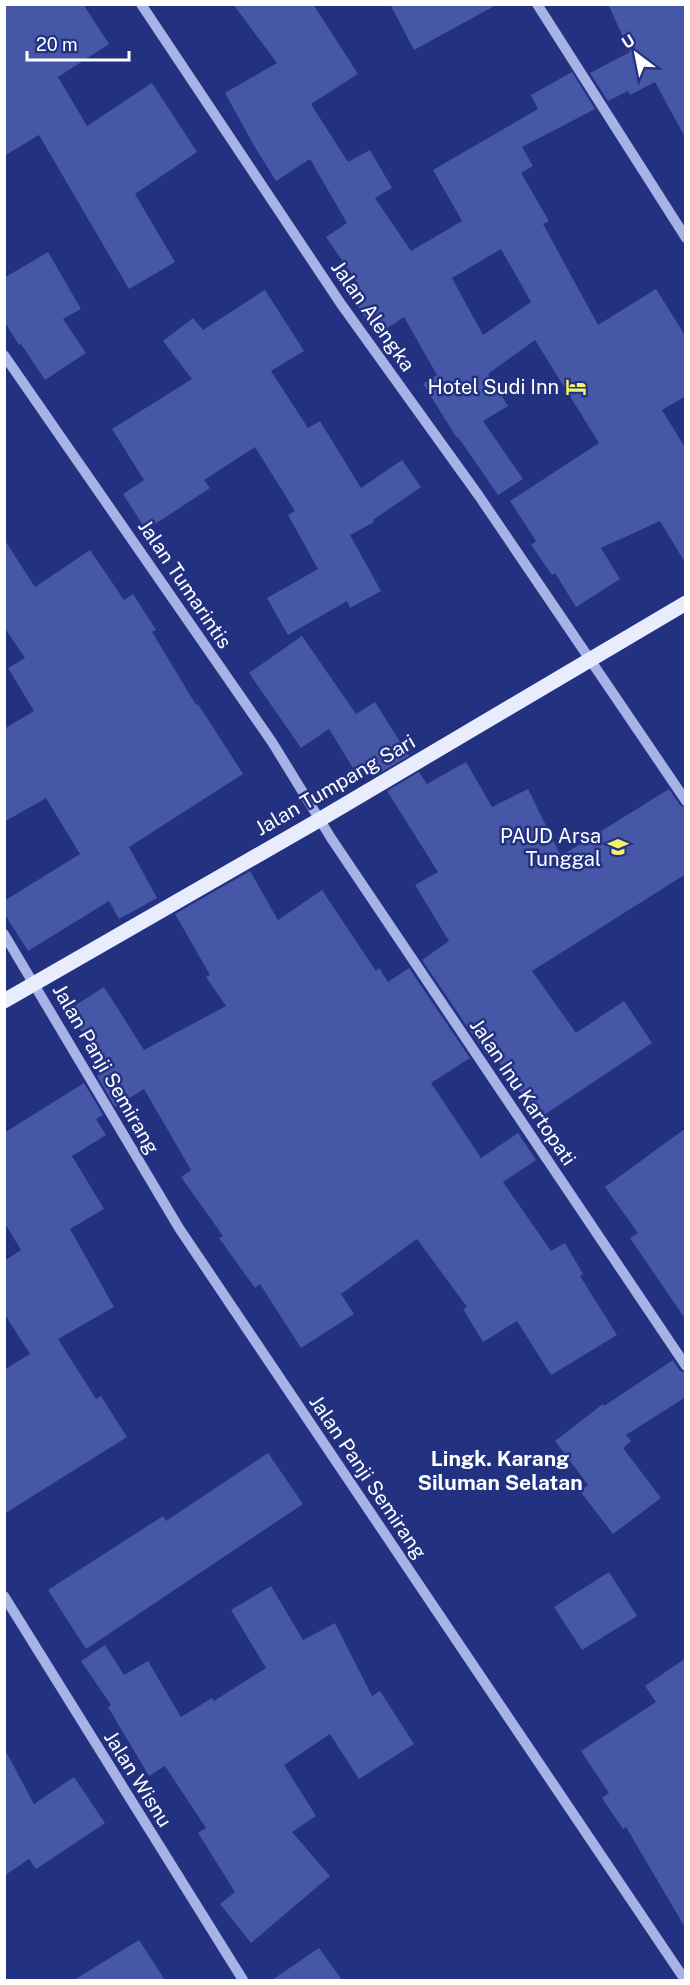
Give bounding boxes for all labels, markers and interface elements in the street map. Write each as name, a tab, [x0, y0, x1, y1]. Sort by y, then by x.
scale bar	[27, 24, 129, 62]
north arrow	[606, 24, 666, 84]
text: U	[618, 31, 638, 53]
text: 20 m	[36, 34, 78, 55]
street label: Jalan Alengka	[326, 256, 420, 376]
place label: Hotel Sudi Inn	[428, 375, 559, 399]
hotel icon: Hotel Sudi Inn	[564, 375, 588, 399]
street label: Jalan Tumarintis	[133, 515, 237, 653]
street label: Jalan Tumpang Sari	[251, 729, 419, 841]
place label: PAUD Arsa Tunggal	[500, 824, 601, 871]
school or university icon: PAUD Arsa Tunggal	[606, 835, 630, 859]
street label: Jalan Panji Semirang	[48, 980, 164, 1158]
street label: Jalan Inu Kartopati	[465, 1014, 581, 1170]
street label: Jalan Panji Semirang	[304, 1391, 432, 1563]
district label: Lingk. Karang Siluman Selatan	[417, 1446, 583, 1495]
street label: Jalan Wisnu	[99, 1726, 177, 1832]

